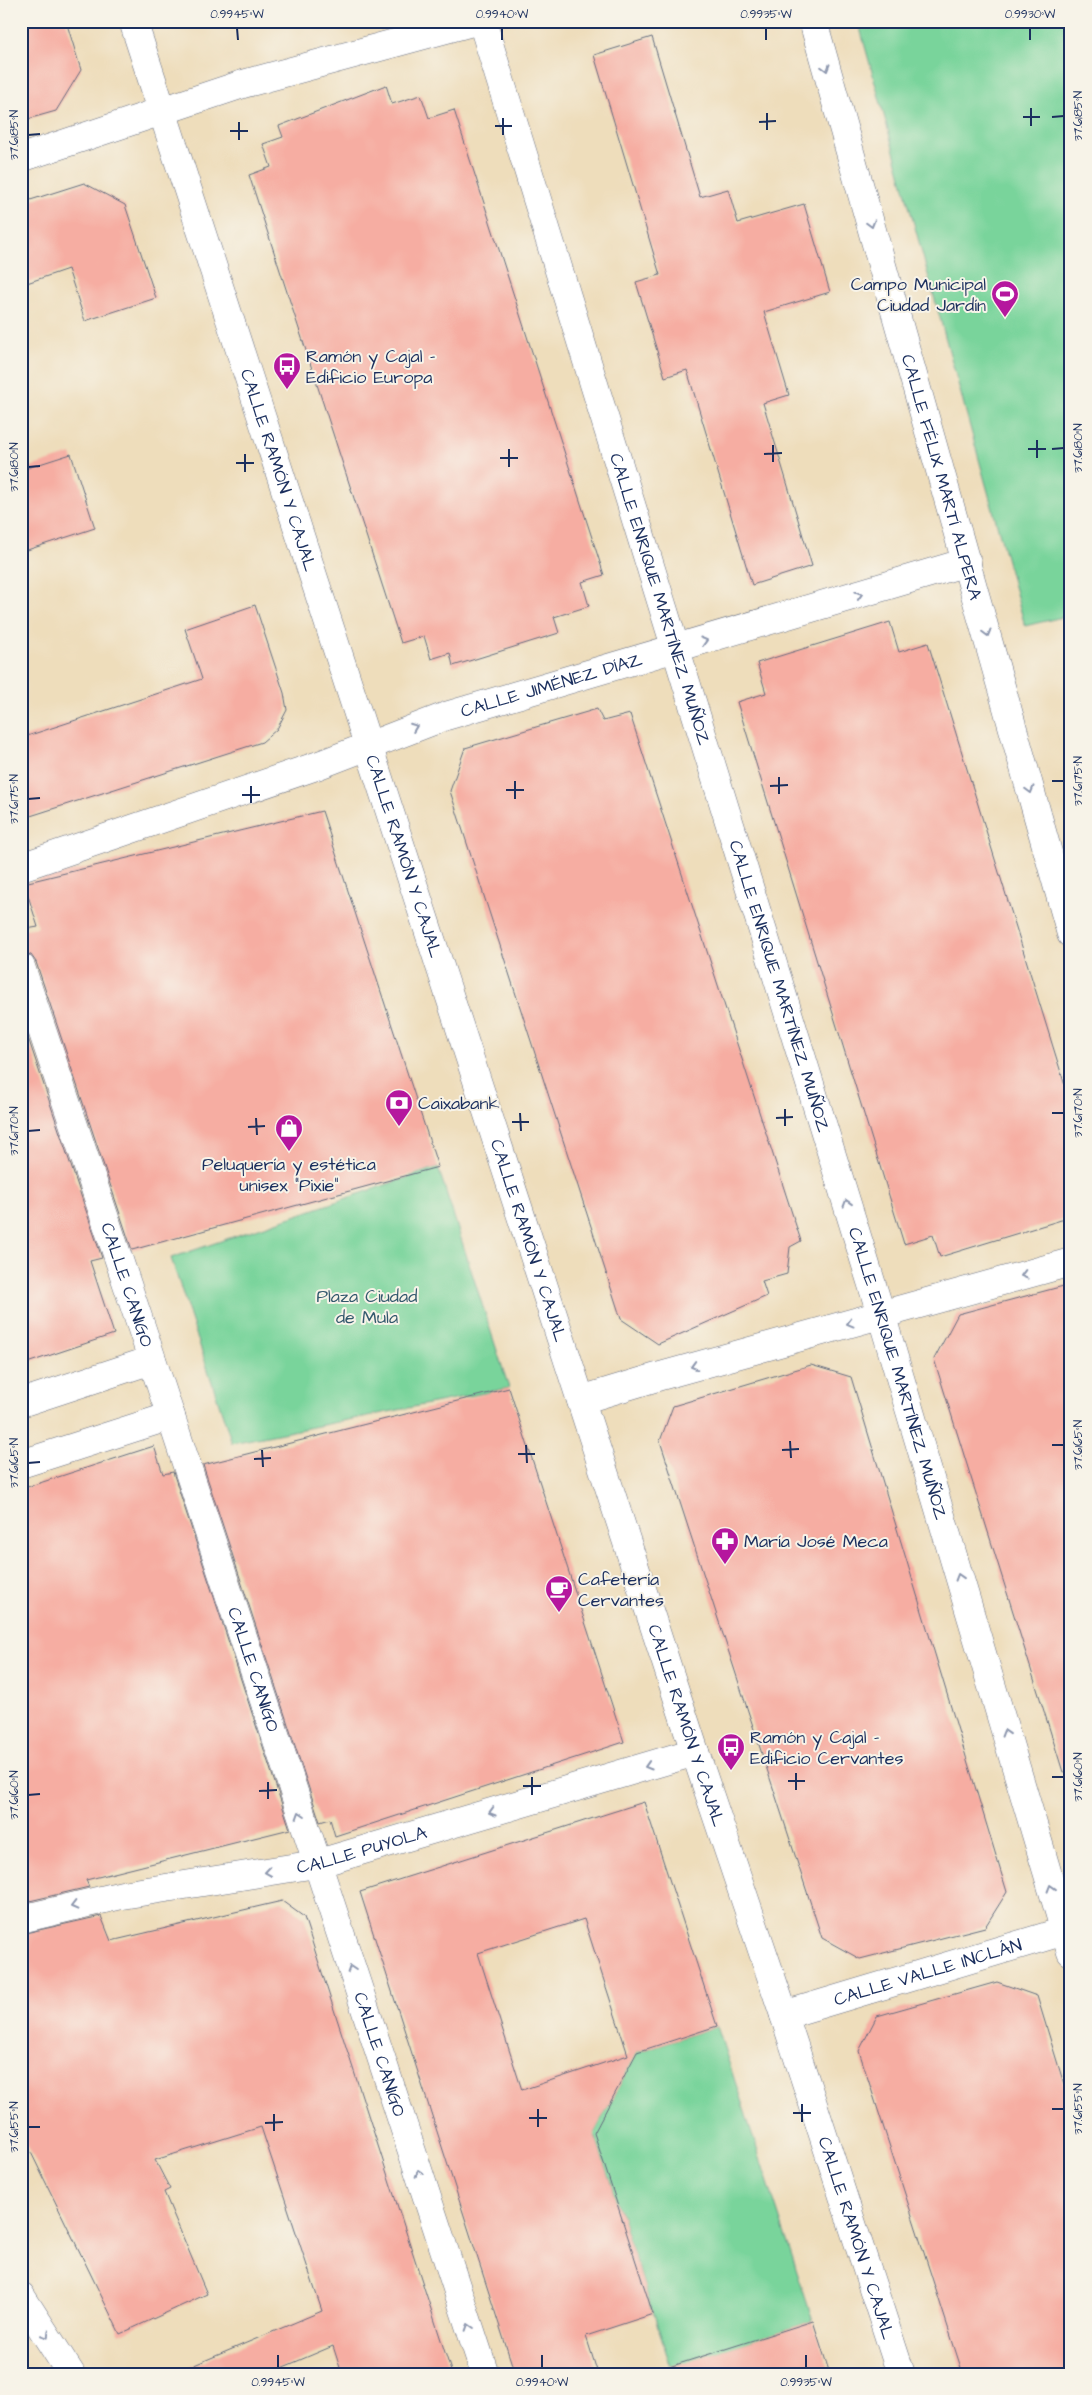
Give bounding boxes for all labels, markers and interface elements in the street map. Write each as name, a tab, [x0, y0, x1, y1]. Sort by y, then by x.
text: 0.9945°W	[210, 6, 264, 23]
text: 0.9940°W	[476, 6, 529, 23]
text: 0.9935°W	[740, 6, 792, 23]
text: 0.9930°W	[1005, 6, 1056, 23]
one-way arrow	[821, 64, 831, 72]
text: 37.6185°N	[1070, 90, 1087, 141]
text: 37.6185°N	[6, 109, 23, 160]
one-way arrow	[865, 220, 876, 229]
place label: Campo Municipal Ciudad Jardín	[851, 272, 986, 318]
sports icon: Campo Municipal Ciudad Jardín	[990, 279, 1020, 318]
place label: Ramón y Cajal - Edificio Europa	[306, 344, 436, 390]
bus stop icon: Ramón y Cajal - Edificio Europa	[272, 351, 302, 390]
street label: CALLE FÉLIX MARTÍ ALPERA	[895, 351, 988, 604]
street label: CALLE RAMÓN Y CAJAL	[234, 366, 323, 575]
text: 37.6180°N	[1070, 423, 1087, 473]
text: 37.6180°N	[6, 442, 23, 492]
street label: CALLE ENRIQUE MARTÍNEZ MUÑOZ	[603, 450, 717, 748]
one-way arrow	[855, 590, 863, 600]
one-way arrow	[981, 629, 991, 637]
one-way arrow	[699, 637, 707, 647]
street label: CALLE JIMÉNEZ DÍAZ	[458, 647, 645, 724]
one-way arrow	[409, 723, 418, 734]
street label: CALLE RAMÓN Y CAJAL	[359, 752, 448, 961]
text: 37.6175°N	[1070, 755, 1087, 806]
text: 37.6175°N	[6, 773, 23, 824]
one-way arrow	[1025, 785, 1035, 793]
street label: CALLE ENRIQUE MARTÍNEZ MUÑOZ	[723, 837, 836, 1135]
bank icon: Caixabank	[384, 1088, 414, 1127]
text: 37.6170°N	[1070, 1088, 1087, 1138]
place label: Caixabank	[418, 1091, 500, 1116]
text: 37.6170°N	[6, 1106, 23, 1156]
shop icon: Peluquería y estética unisex "Pixie"	[274, 1113, 304, 1152]
street label: CALLE RAMÓN Y CAJAL	[484, 1136, 573, 1345]
place label: Peluquería y estética unisex "Pixie"	[202, 1152, 376, 1198]
one-way arrow	[842, 1200, 852, 1208]
street label: CALLE CANIGO	[94, 1219, 159, 1350]
street label: CALLE ENRIQUE MARTÍNEZ MUÑOZ	[842, 1224, 954, 1523]
one-way arrow	[1019, 1269, 1028, 1280]
park label: Plaza Ciudad de Mula	[317, 1284, 417, 1330]
one-way arrow	[847, 1317, 855, 1327]
one-way arrow	[690, 1361, 698, 1371]
text: 37.6165°N	[1070, 1419, 1087, 1470]
text: 37.6165°N	[6, 1437, 23, 1488]
pharmacy icon: María José Meca	[710, 1526, 740, 1565]
place label: María José Meca	[744, 1529, 888, 1554]
place label: Cafetería Cervantes	[578, 1567, 664, 1613]
one-way arrow	[954, 1573, 964, 1582]
cafe icon: Cafetería Cervantes	[544, 1574, 574, 1613]
street label: CALLE CANIGO	[221, 1604, 285, 1735]
street label: CALLE RAMÓN Y CAJAL	[641, 1621, 731, 1830]
place label: Ramón y Cajal - Edificio Cervantes	[750, 1725, 903, 1771]
one-way arrow	[1000, 1729, 1010, 1737]
bus stop icon: Ramón y Cajal - Edificio Cervantes	[716, 1732, 746, 1771]
text: 37.6160°N	[1070, 1752, 1087, 1802]
one-way arrow	[645, 1761, 653, 1771]
text: 37.6160°N	[6, 1770, 23, 1820]
one-way arrow	[489, 1807, 497, 1817]
one-way arrow	[296, 1811, 306, 1819]
street label: CALLE PUYOLA	[295, 1820, 430, 1880]
one-way arrow	[264, 1866, 272, 1876]
one-way arrow	[1047, 1885, 1057, 1893]
one-way arrow	[70, 1900, 79, 1911]
street label: CALLE VALLE INCLÁN	[831, 1932, 1025, 2012]
one-way arrow	[347, 1965, 357, 1974]
street label: CALLE CANIGO	[347, 1989, 412, 2120]
text: 37.6155°N	[1070, 2083, 1087, 2135]
text: 37.6155°N	[6, 2101, 23, 2153]
street label: CALLE RAMÓN Y CAJAL	[811, 2134, 901, 2343]
one-way arrow	[414, 2169, 424, 2178]
one-way arrow	[465, 2324, 475, 2332]
one-way arrow	[40, 2329, 49, 2339]
text: 0.9945°W	[251, 2374, 305, 2391]
text: 0.9940°W	[516, 2374, 569, 2391]
text: 0.9935°W	[780, 2374, 832, 2391]

